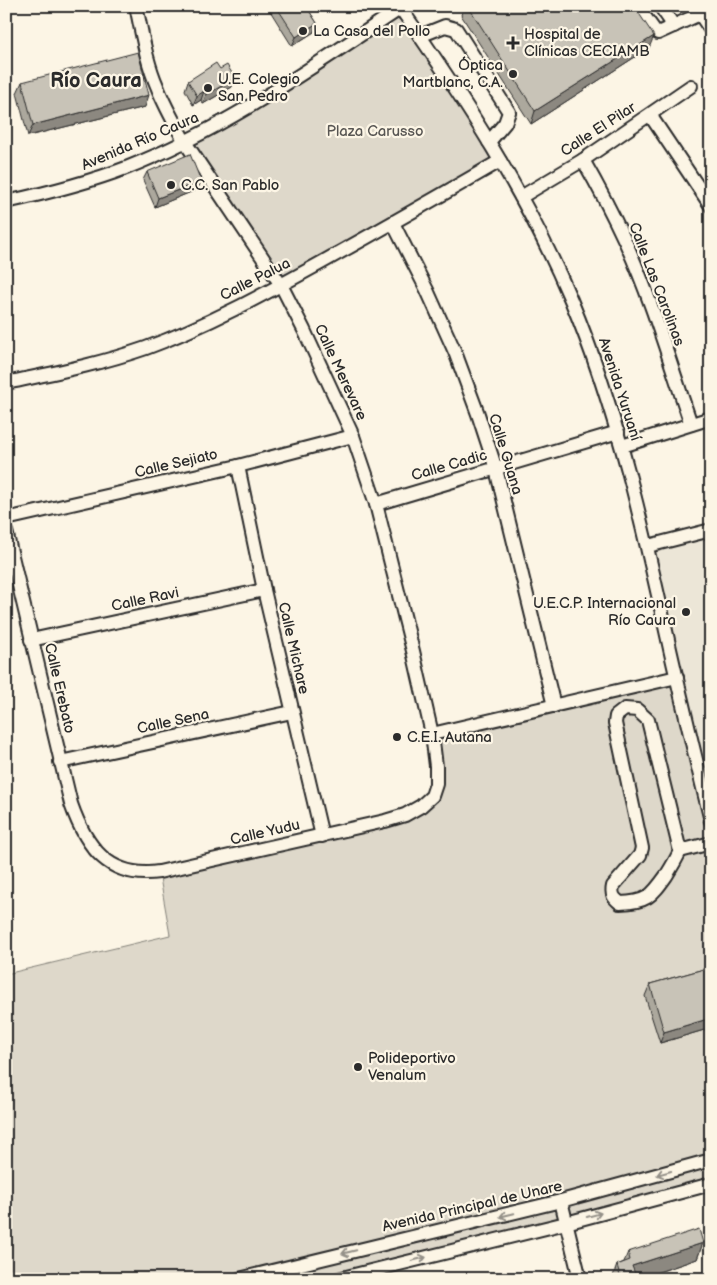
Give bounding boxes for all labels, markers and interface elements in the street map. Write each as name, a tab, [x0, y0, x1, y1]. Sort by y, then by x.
place label: La Casa del Pollo	[313, 22, 430, 41]
marker: La Casa del Pollo	[297, 25, 309, 37]
place label: Hospital de Clínicas CECIAMB	[524, 25, 650, 61]
marker: Hospital de Clínicas CECIAMB	[506, 36, 520, 50]
place label: Óptica Martblanc, C.A.	[403, 56, 503, 92]
marker: Óptica Martblanc, C.A.	[507, 68, 519, 80]
district label: Río Caura	[50, 69, 142, 93]
place label: U.E. Colegio San Pedro	[218, 70, 300, 106]
marker: U.E. Colegio San Pedro	[202, 82, 214, 94]
street label: Calle El Pilar	[557, 98, 640, 161]
street label: Avenida Río Caura	[79, 108, 202, 175]
park label: Plaza Carusso	[327, 122, 424, 141]
place label: C.C. San Pablo	[181, 176, 279, 195]
marker: C.C. San Pablo	[165, 179, 177, 191]
street label: Calle Las Carolinas	[624, 220, 689, 349]
street label: Calle Palua	[217, 254, 293, 305]
street label: Calle Merevare	[310, 321, 371, 423]
street label: Avenida Yuruaní	[594, 335, 645, 444]
street label: Calle Guana	[484, 411, 527, 497]
street label: Calle Sejiato	[133, 445, 219, 482]
street label: Calle Cadic	[409, 446, 489, 485]
street label: Calle Ravi	[110, 583, 181, 616]
place label: U.E.C.P. Internacional Río Caura	[533, 594, 676, 630]
street label: Calle Michare	[274, 600, 313, 696]
marker: U.E.C.P. Internacional Río Caura	[680, 606, 692, 618]
street label: Calle Erebato	[40, 641, 79, 735]
street label: Calle Sena	[135, 705, 211, 738]
place label: C.E.I. Autana	[407, 728, 492, 747]
marker: C.E.I. Autana	[391, 731, 403, 743]
street label: Calle Yudu	[228, 815, 302, 850]
place label: Polideportivo Venalum	[368, 1049, 456, 1085]
marker: Polideportivo Venalum	[352, 1061, 364, 1073]
one-way arrow	[656, 1169, 672, 1178]
street label: Avenida Principal de Unare	[380, 1176, 564, 1236]
one-way arrow	[586, 1210, 602, 1220]
one-way arrow	[499, 1211, 515, 1220]
one-way arrow	[341, 1248, 357, 1257]
one-way arrow	[411, 1254, 427, 1263]

